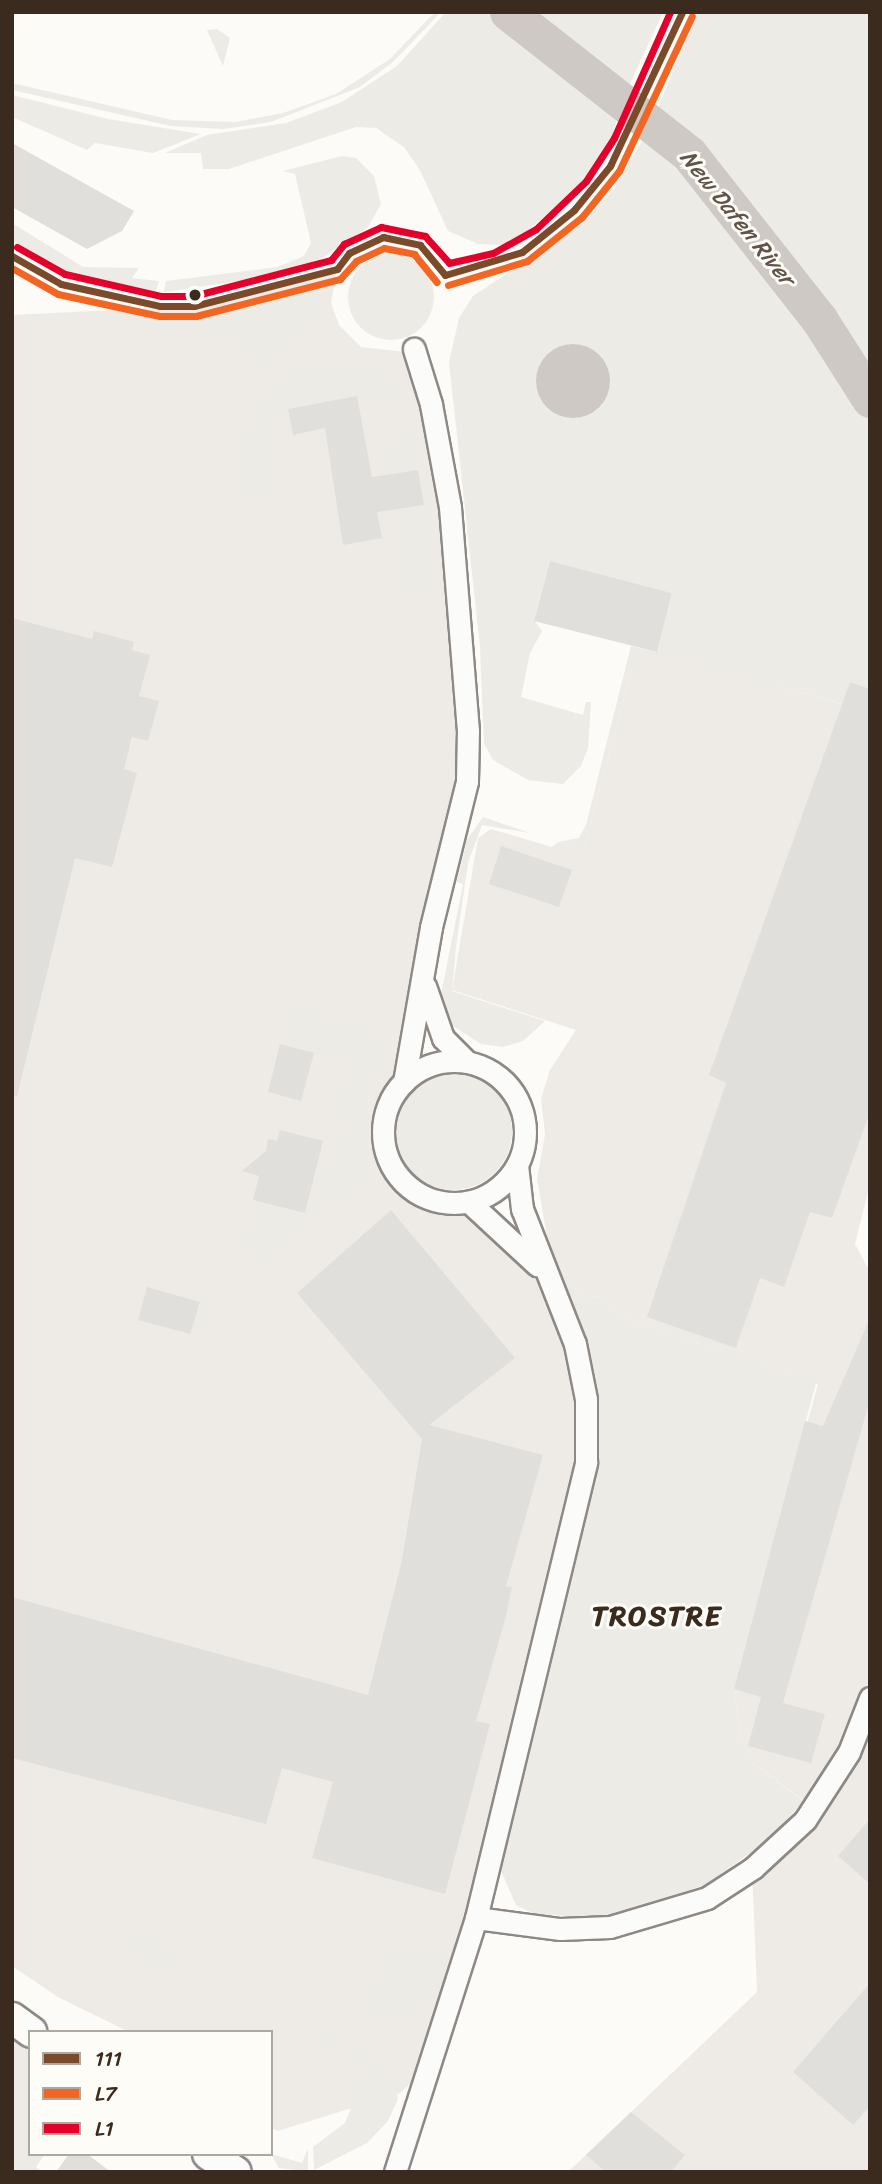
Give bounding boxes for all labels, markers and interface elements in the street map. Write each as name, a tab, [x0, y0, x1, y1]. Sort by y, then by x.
water label: New Dafen River	[674, 144, 800, 292]
unlabelled marker	[188, 288, 202, 302]
district label: TROSTRE	[594, 1599, 720, 1633]
legend	[28, 2030, 273, 2156]
text: 111	[95, 2040, 122, 2078]
text: L7	[95, 2075, 117, 2113]
text: L1	[95, 2110, 114, 2148]

